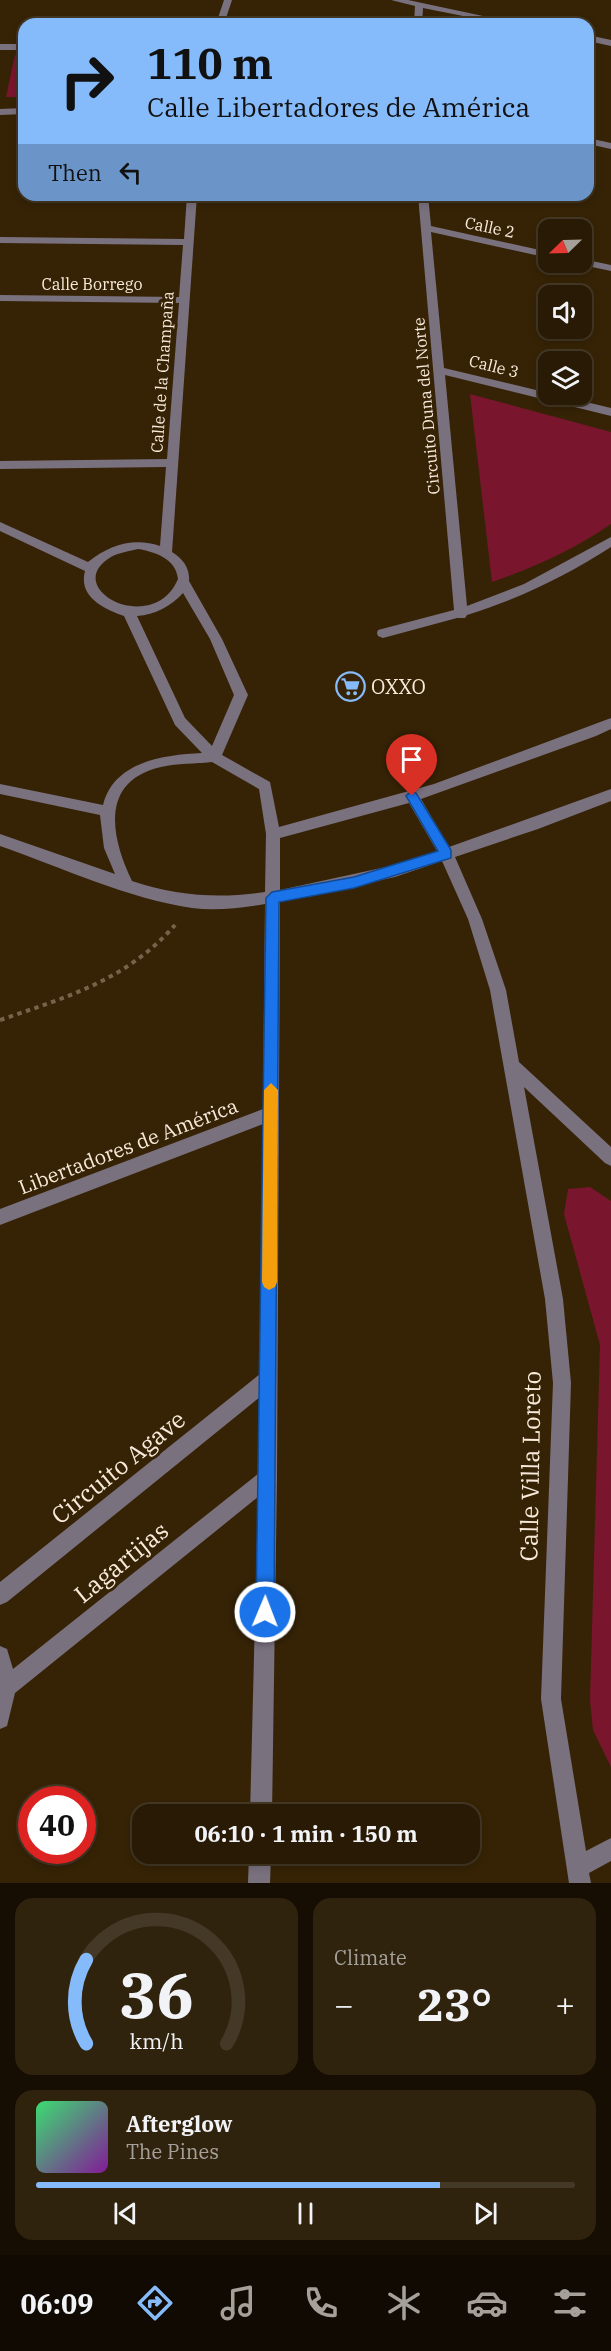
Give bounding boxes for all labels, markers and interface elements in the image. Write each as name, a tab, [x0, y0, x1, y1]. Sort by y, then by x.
text: 110 m	[147, 36, 273, 91]
icon: right	[48, 42, 126, 120]
text: Calle Libertadores de América	[147, 89, 530, 124]
icon: left	[114, 156, 147, 189]
text: Then	[48, 158, 102, 187]
street label: Calle 2	[463, 212, 517, 242]
north arrow	[538, 219, 592, 273]
map controls	[538, 219, 592, 405]
street label: Calle Borrego	[42, 274, 142, 294]
button: sound	[538, 285, 592, 339]
street label: Calle de la Champaña	[146, 290, 178, 454]
street label: Circuito Duna del Norte	[408, 317, 444, 495]
street label: Calle 3	[467, 350, 521, 382]
button: layers	[538, 351, 592, 405]
supermarket icon: OXXO	[334, 670, 366, 702]
place label: OXXO	[371, 673, 426, 700]
pin	[386, 734, 437, 796]
icon: arrive	[395, 743, 428, 776]
street label: Libertadores de América	[14, 1092, 242, 1200]
street label: Calle Villa Loreto	[512, 1370, 548, 1562]
street label: Circuito Agave	[44, 1403, 192, 1531]
street label: Lagartijas	[67, 1514, 175, 1610]
position arrow	[233, 1580, 297, 1644]
speed limit sign: 40	[18, 1786, 96, 1864]
text: 06:10 · 1 min · 150 m	[194, 1819, 418, 1848]
text: Climate	[334, 1944, 407, 1971]
text: 36	[119, 1954, 194, 2035]
text: 23°	[417, 1975, 492, 2033]
text: −	[334, 1983, 354, 2026]
text: +	[555, 1983, 575, 2026]
text: km/h	[129, 2027, 184, 2055]
text: Afterglow	[126, 2109, 233, 2138]
text: The Pines	[126, 2138, 219, 2165]
icon: previous	[109, 2197, 142, 2230]
icon: pause	[289, 2197, 322, 2230]
icon: next	[469, 2197, 502, 2230]
icon: directions	[134, 2282, 176, 2324]
icon: music	[217, 2282, 259, 2324]
icon: phone	[300, 2282, 342, 2324]
icon: climate	[383, 2282, 425, 2324]
icon: car	[466, 2282, 508, 2324]
icon: filters	[549, 2282, 591, 2324]
text: 06:09	[20, 2286, 93, 2321]

